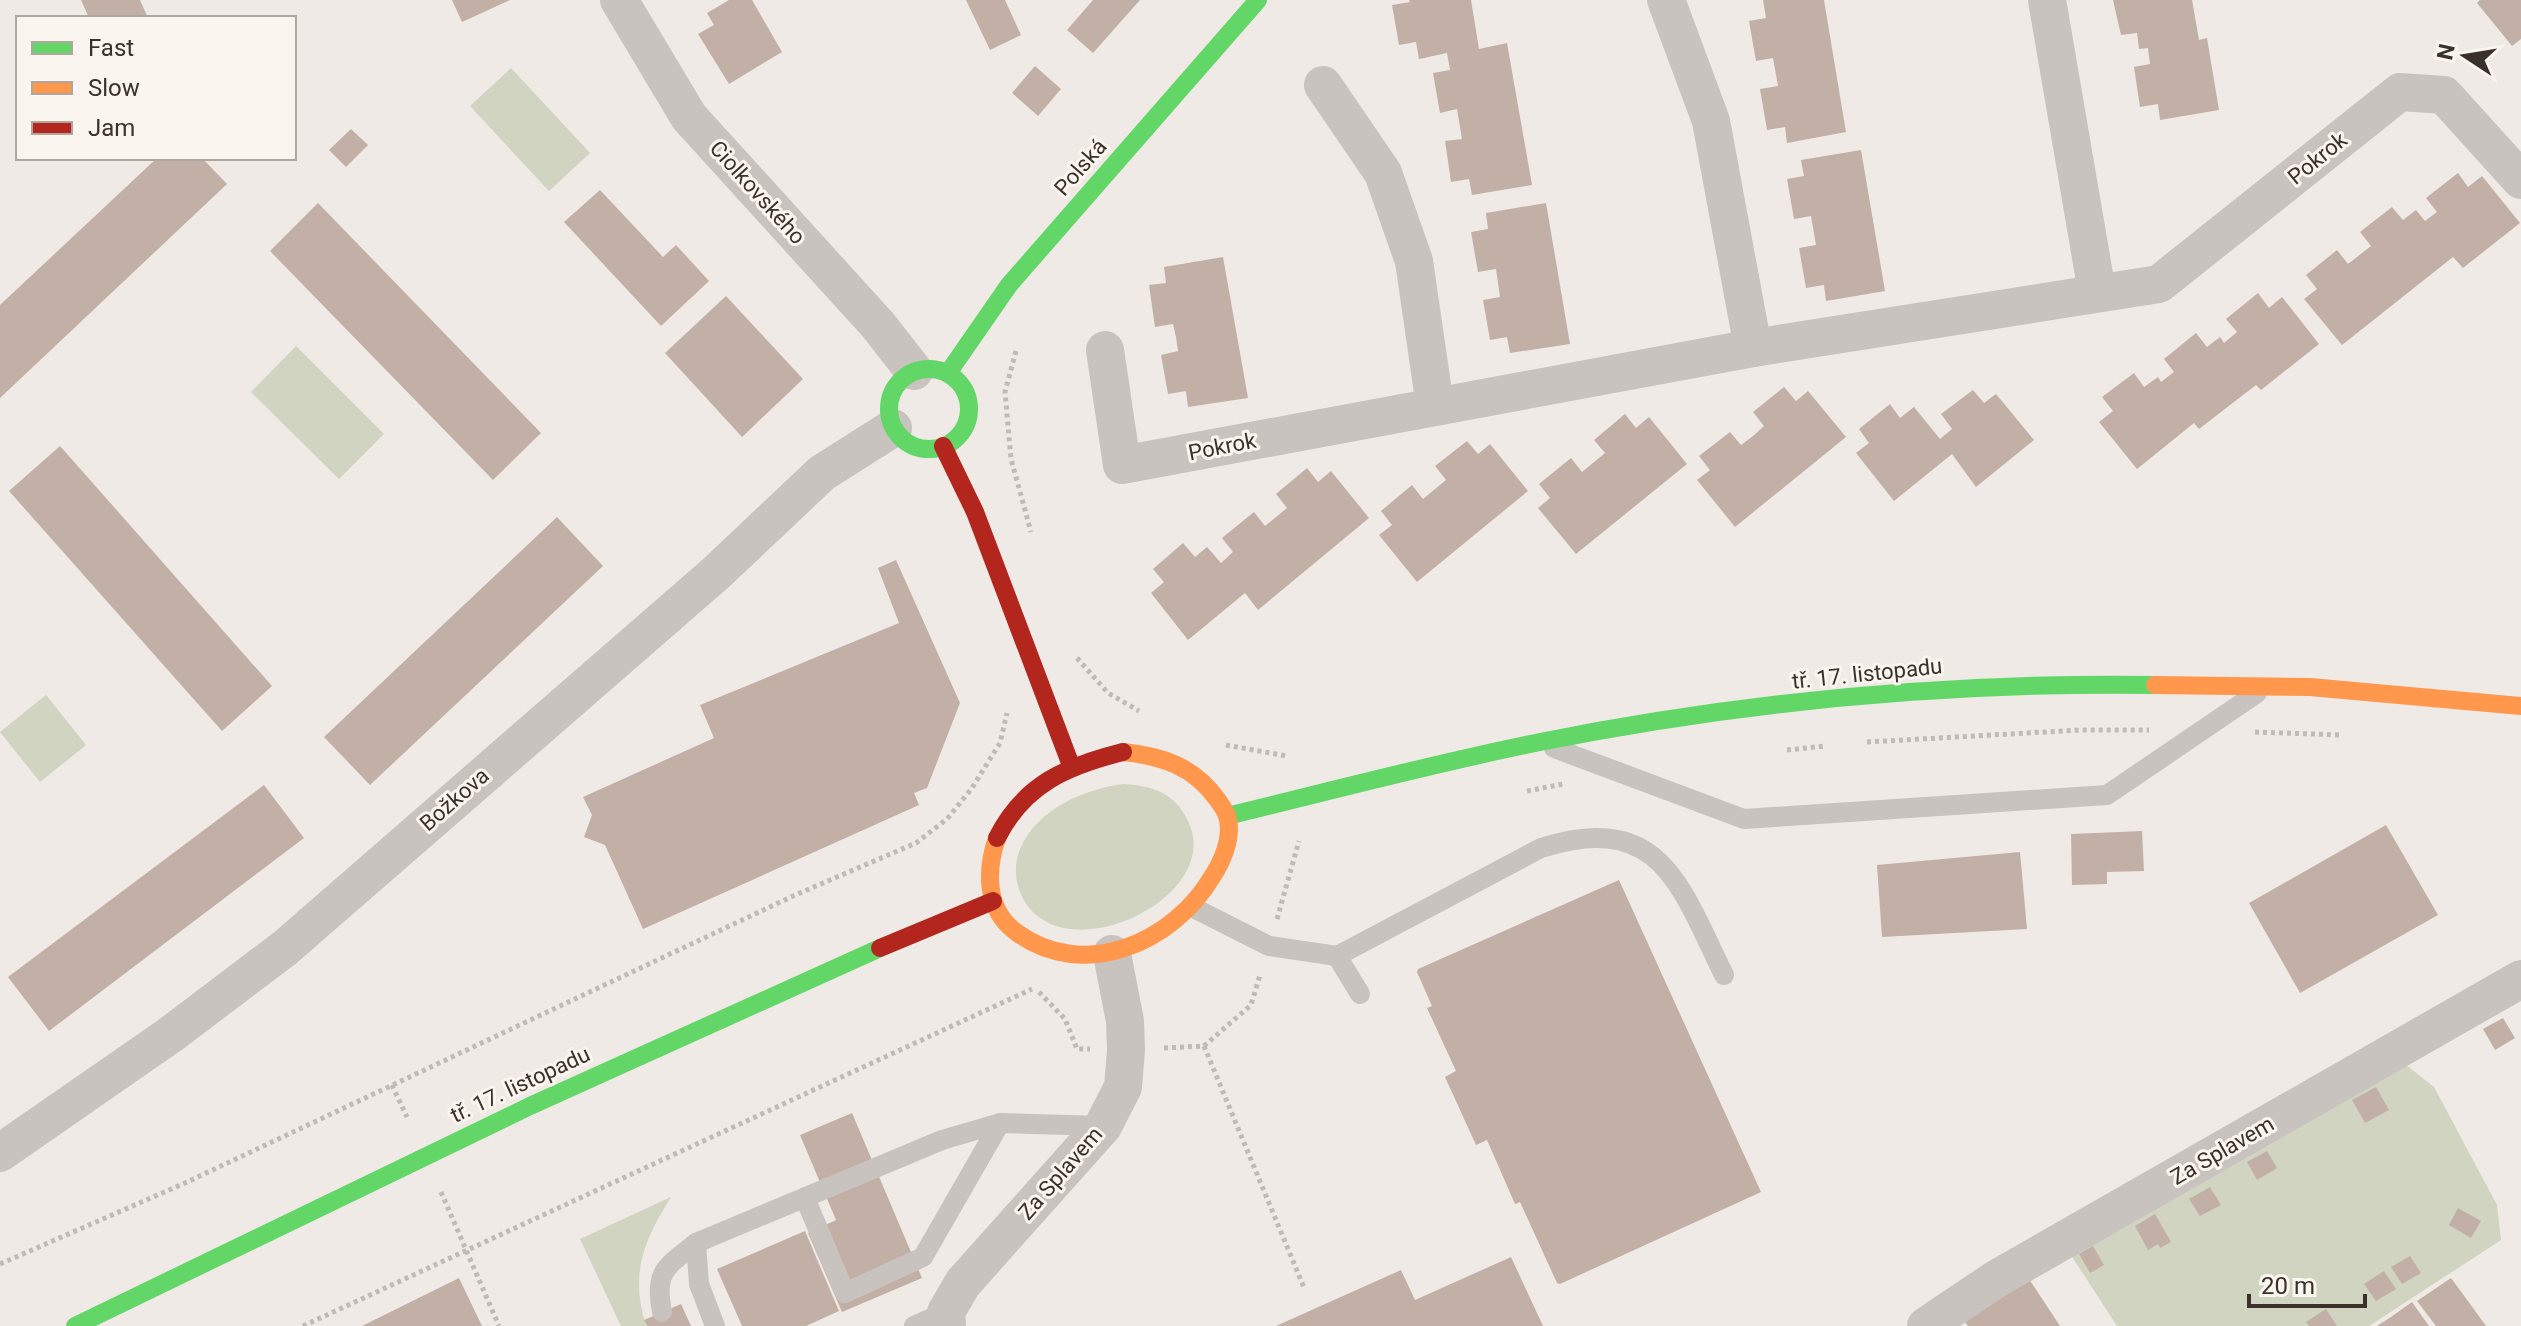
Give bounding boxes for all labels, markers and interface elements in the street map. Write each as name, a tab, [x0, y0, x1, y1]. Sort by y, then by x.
legend	[16, 16, 296, 160]
north arrow	[2425, 16, 2505, 96]
text: Fast	[88, 34, 134, 62]
text: N	[2432, 42, 2460, 62]
text: Slow	[88, 74, 140, 102]
text: Jam	[88, 114, 135, 142]
street label: Pokrok	[2283, 127, 2352, 190]
street label: Polská	[1049, 134, 1111, 200]
street label: Ciolkovského	[705, 136, 811, 249]
street label: Pokrok	[1186, 428, 1259, 465]
street label: tř. 17. listopadu	[1791, 653, 1943, 694]
street label: Božkova	[415, 763, 494, 836]
street label: tř. 17. listopadu	[446, 1041, 594, 1128]
street label: Za Splavem	[2166, 1111, 2278, 1190]
street label: Za Splavem	[1013, 1122, 1107, 1225]
scale bar	[2249, 1258, 2365, 1308]
text: 20 m	[2261, 1272, 2315, 1300]

